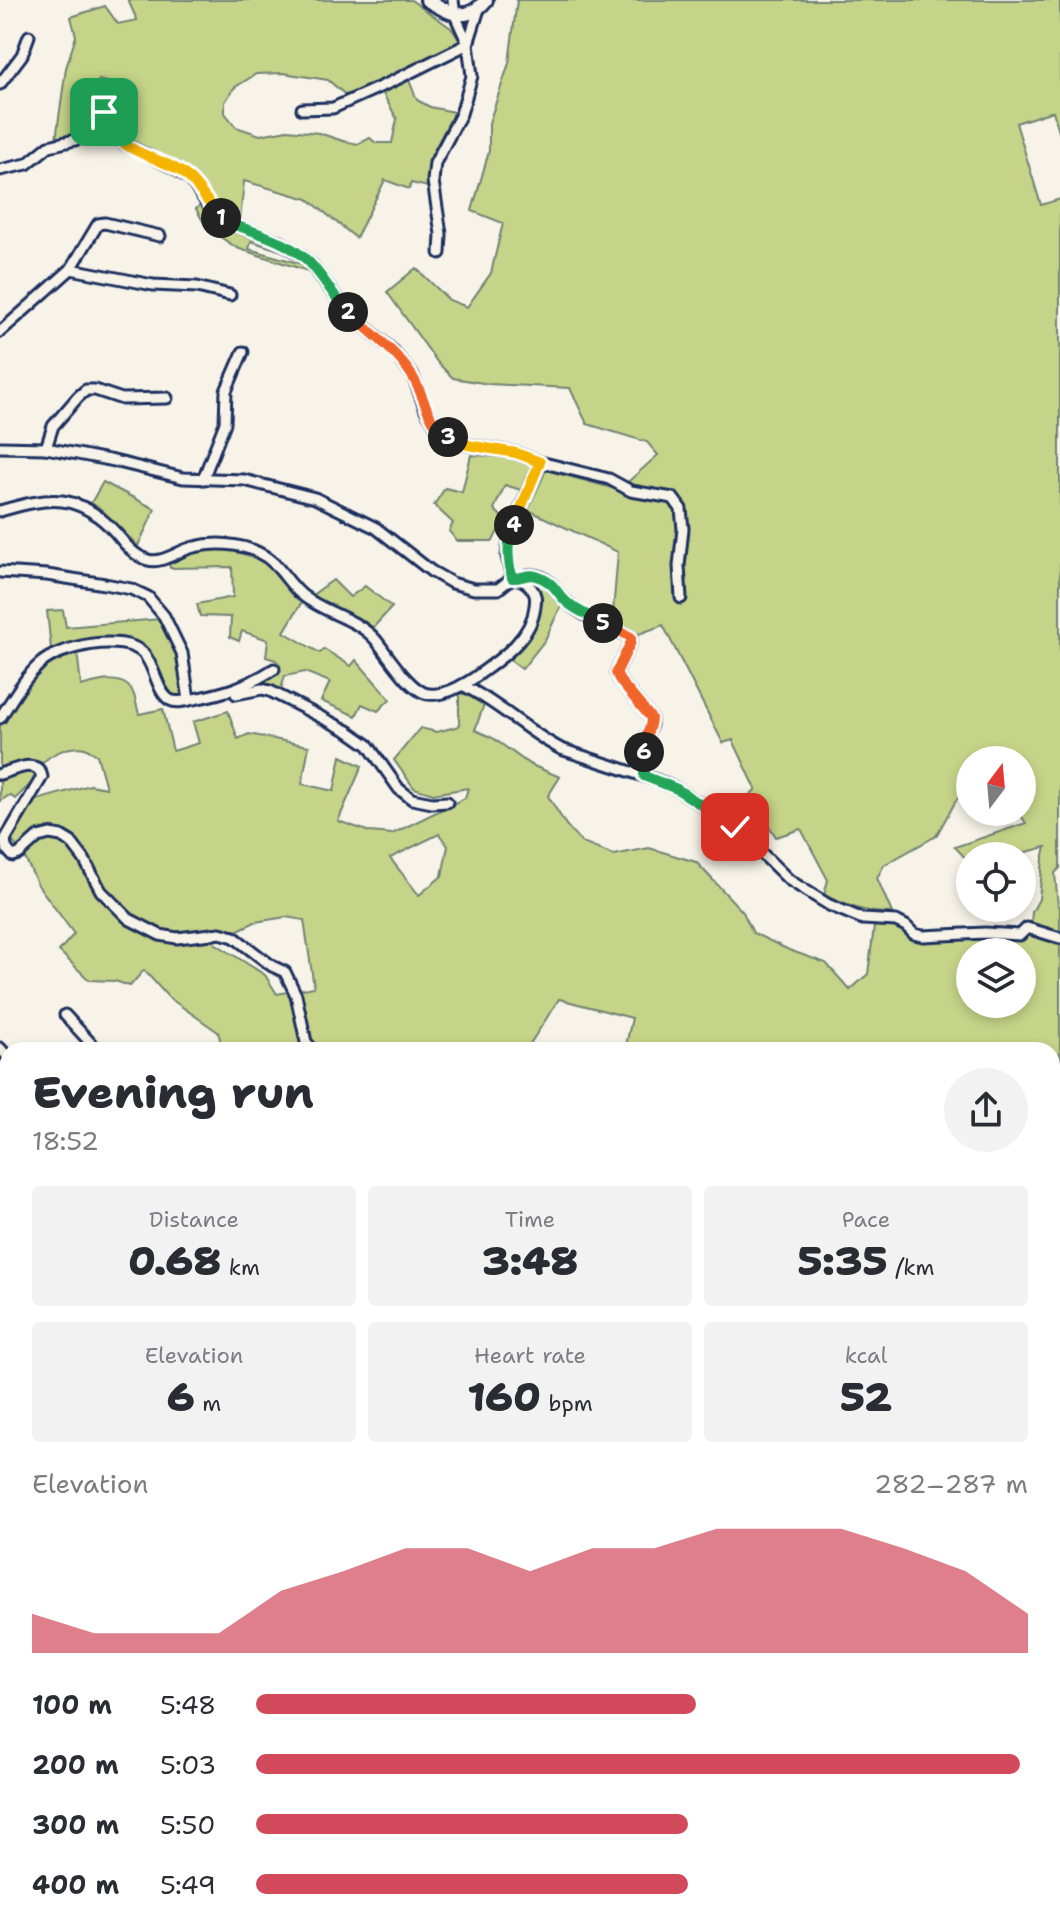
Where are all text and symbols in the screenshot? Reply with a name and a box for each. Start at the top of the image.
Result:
pin [70,78,138,146]
icon: arrive [82,90,126,134]
pin: 1 [201,198,241,238]
text: 1 [216,203,226,232]
pin: 2 [328,292,368,332]
text: 2 [340,297,356,326]
pin: 3 [428,417,468,457]
text: 3 [440,422,456,451]
pin: 4 [494,505,534,545]
text: 4 [506,510,522,539]
pin: 5 [583,603,623,643]
text: 5 [596,608,610,637]
pin: 6 [624,732,664,772]
text: 6 [636,737,652,766]
north arrow [956,746,1036,826]
map controls [956,746,1036,1018]
pin [701,793,769,861]
icon: check [713,805,757,849]
button: locate [956,842,1036,922]
button: layers [956,938,1036,1018]
text: Evening run [32,1063,314,1122]
button: share [944,1068,1028,1152]
text: 18:52 [32,1123,99,1158]
text: Distance [149,1205,239,1234]
text: Time [505,1205,555,1234]
text: Pace [842,1205,890,1234]
text: 0.68 [128,1234,221,1288]
text: 3:48 [482,1234,578,1288]
text: 5:35 [798,1234,888,1288]
text: km [221,1253,260,1282]
text: /km [888,1253,934,1282]
text: Elevation [145,1341,243,1370]
text: Heart rate [474,1341,586,1370]
text: kcal [845,1341,887,1370]
text: 6 [167,1370,195,1424]
text: 160 [467,1370,541,1424]
text: 52 [840,1370,892,1424]
text: m [195,1389,221,1418]
text: bpm [541,1389,593,1418]
text: Elevation [32,1466,148,1501]
text: 282–287 m [874,1466,1028,1501]
text: 100 m [32,1687,112,1722]
text: 5:48 [160,1687,216,1722]
text: 200 m [32,1747,119,1782]
text: 5:03 [160,1747,216,1782]
text: 300 m [32,1807,119,1842]
text: 5:50 [160,1807,215,1842]
text: 400 m [32,1867,119,1902]
text: 5:49 [160,1867,216,1902]

